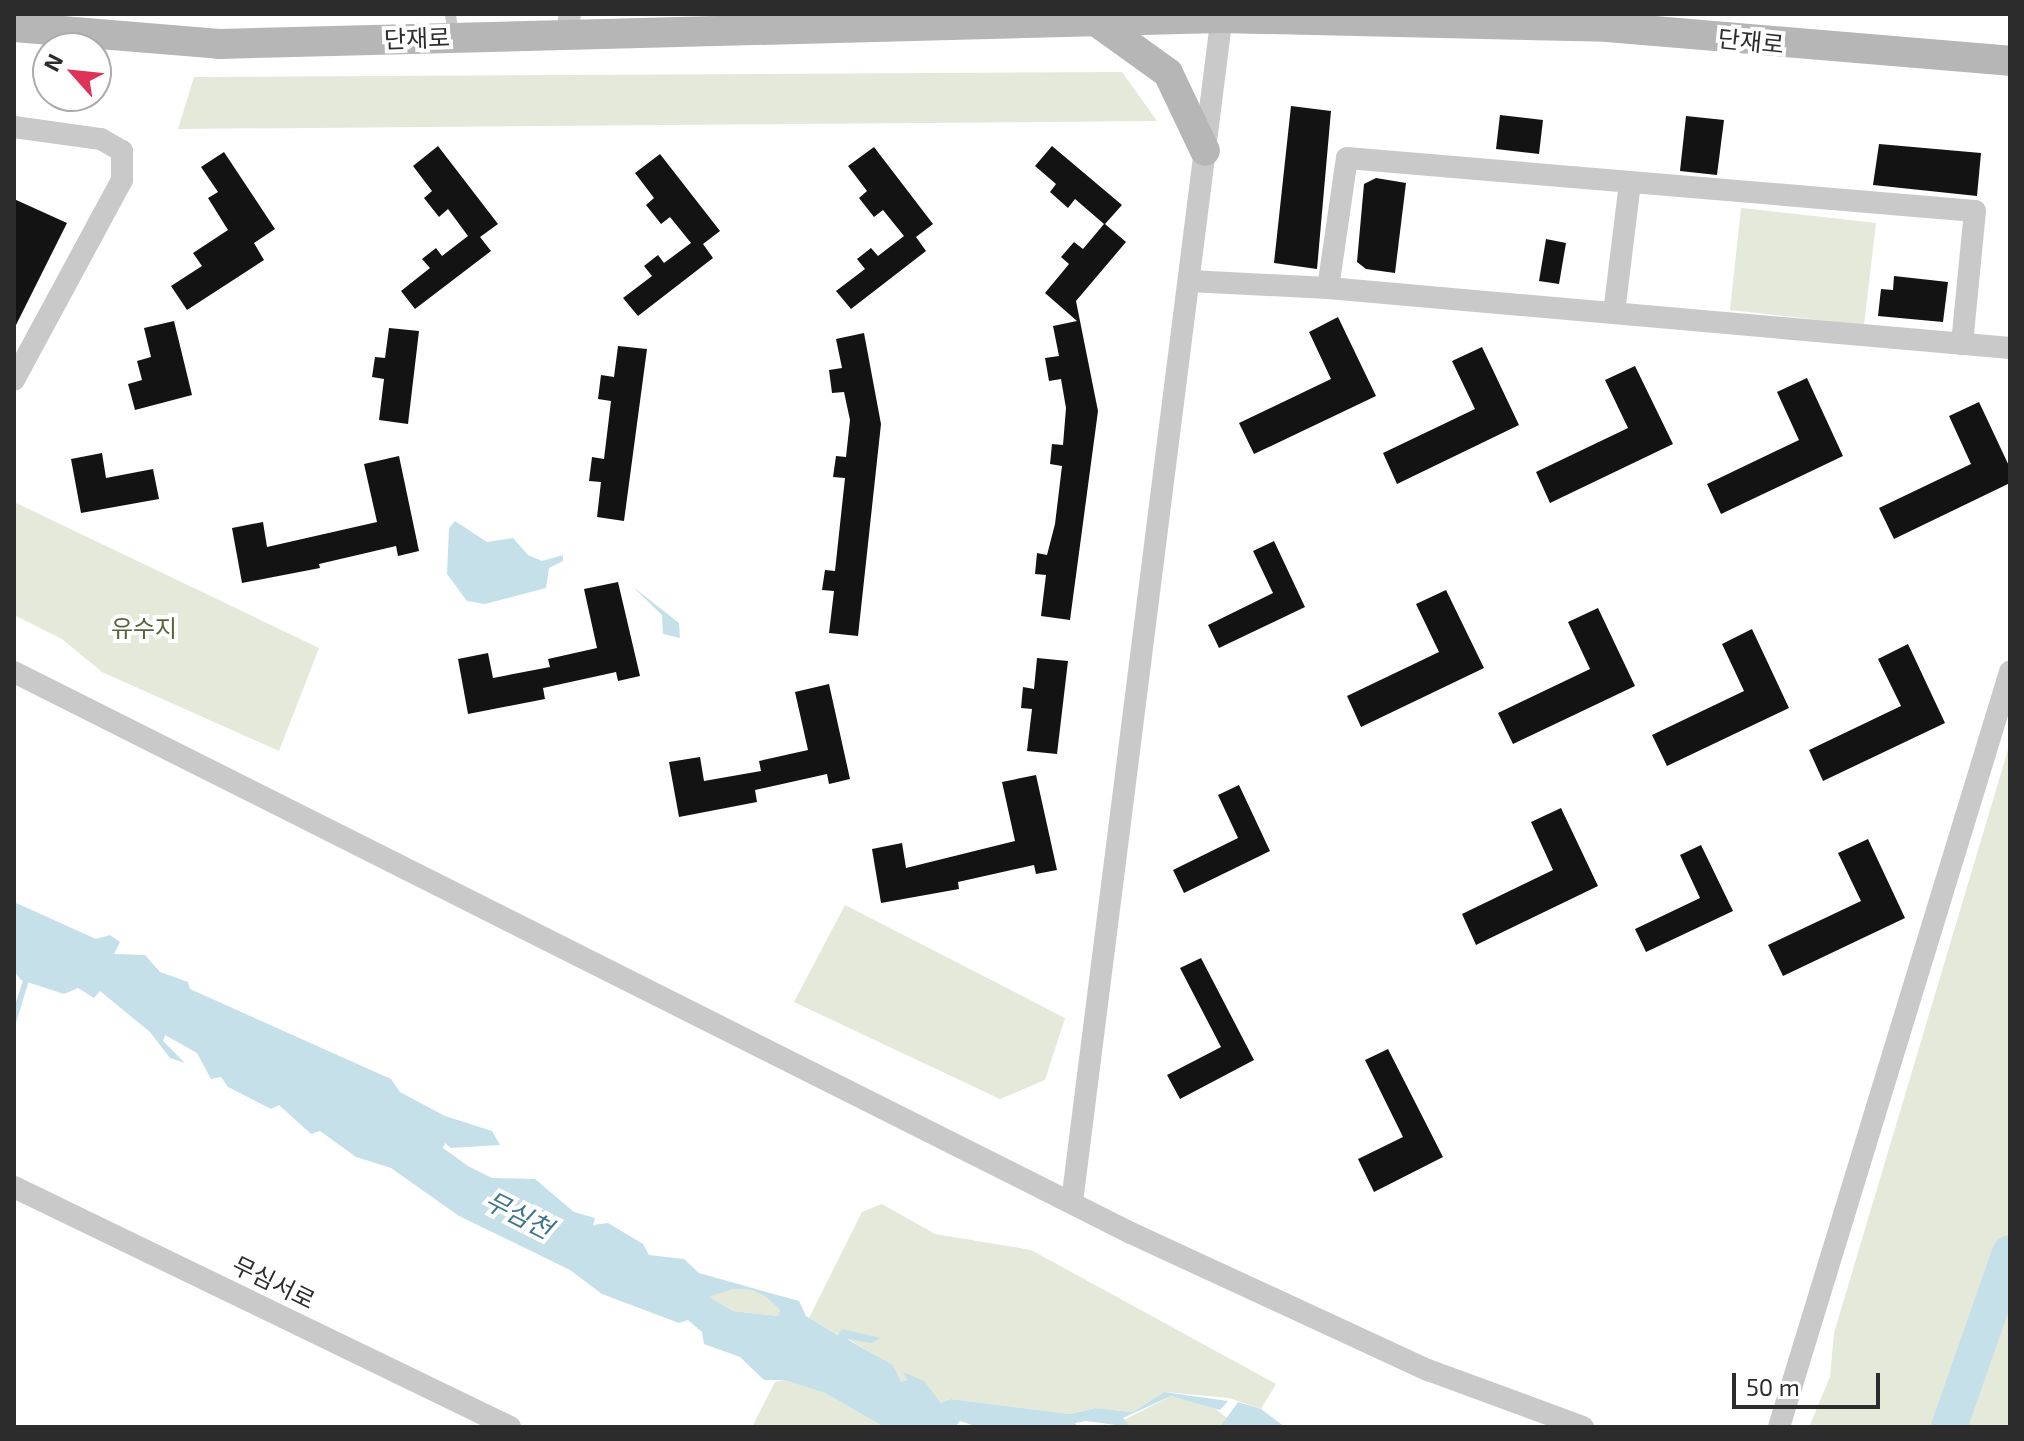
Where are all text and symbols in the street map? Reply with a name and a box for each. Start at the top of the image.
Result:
street label: 단재로 [383,22,451,54]
street label: 단재로 [1717,23,1785,59]
north arrow [32,32,112,112]
text: N [37,49,68,75]
park label: 유수지 [111,614,177,642]
water label: 무심천 [480,1184,558,1244]
street label: 무심서로 [228,1250,320,1314]
scale bar [1736,1357,1884,1407]
text: 50 m [1746,1372,1800,1401]

